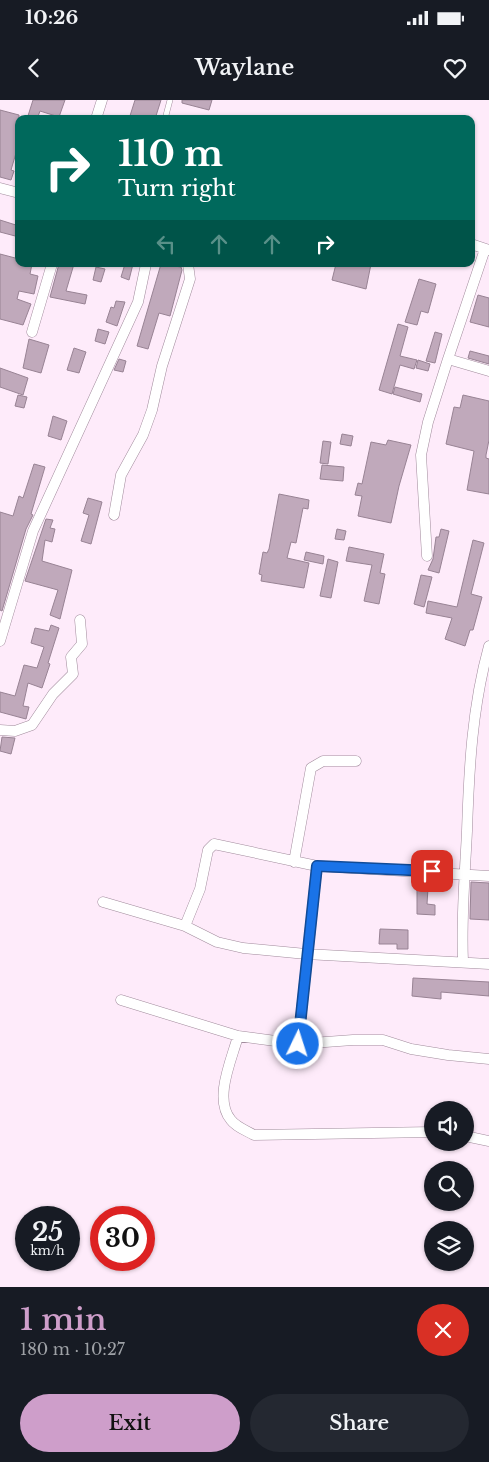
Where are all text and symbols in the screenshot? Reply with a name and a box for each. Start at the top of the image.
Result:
text: 10:26 [25,6,78,29]
icon: back [20,54,48,82]
text: Waylane [195,54,294,81]
icon: heart [441,54,469,82]
text: 110 m [118,132,223,175]
icon: right [35,135,100,200]
text: Turn right [118,175,236,202]
icon: left [152,230,180,258]
icon: ahead [205,230,233,258]
icon: ahead [258,230,286,258]
icon: right [311,230,339,258]
pin [411,850,453,892]
icon: arrive [418,857,446,885]
position arrow [271,1017,323,1069]
map controls [424,1101,474,1271]
button: sound [424,1101,474,1151]
button: search [424,1161,474,1211]
speed limit sign: 30 [90,1206,155,1271]
text: 25 [32,1217,63,1248]
button: layers [424,1221,474,1271]
text: km/h [30,1243,65,1258]
text: 1 min [20,1301,106,1338]
button: close [417,1304,469,1356]
text: 180 m · 10:27 [20,1339,125,1359]
button: Exit [20,1394,240,1452]
button: Share [250,1394,469,1452]

